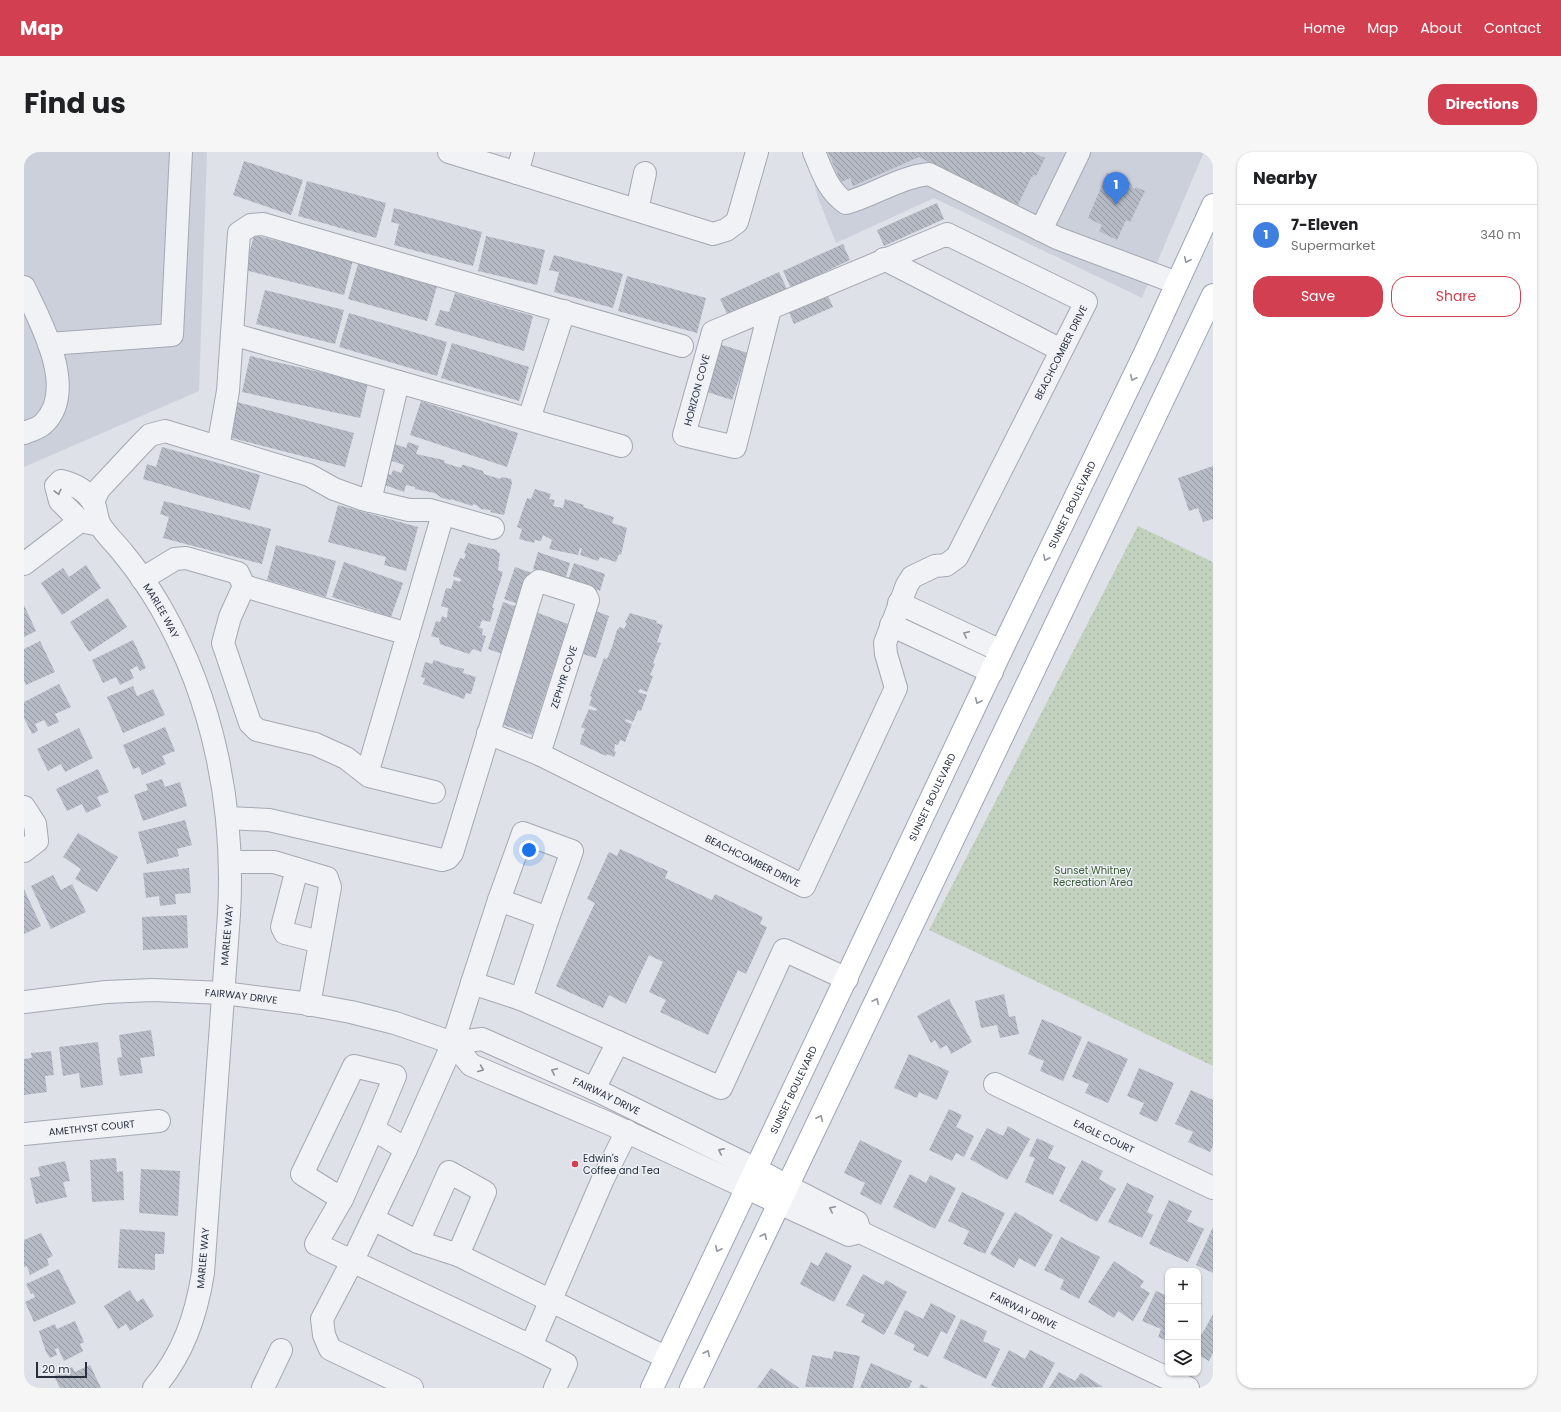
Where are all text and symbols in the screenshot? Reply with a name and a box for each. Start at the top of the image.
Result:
text: Map [20,15,63,42]
text: Home [1303,18,1345,38]
text: Map [1367,18,1398,38]
text: About [1420,18,1462,38]
text: Contact [1484,18,1541,38]
text: Find us [24,84,126,123]
button: Directions [1428,84,1537,125]
text: Nearby [1253,166,1317,190]
pin: 1 [1103,172,1129,205]
text: 7-Eleven [1291,214,1358,235]
text: 1 [1264,225,1268,244]
text: 340 m [1480,225,1521,244]
text: Supermarket [1291,236,1375,255]
one-way arrow [1184,256,1192,264]
button: Save [1253,276,1383,317]
button: Share [1391,276,1521,317]
street label: BEACHCOMBER DRIVE [1030,302,1091,402]
street label: HORIZON COVE [680,352,714,428]
one-way arrow [1130,374,1138,382]
street label: SUNSET BOULEVARD [1044,458,1099,551]
one-way arrow [53,489,62,496]
one-way arrow [1043,554,1051,562]
street label: MARLEE WAY [140,580,183,641]
one-way arrow [962,631,970,639]
street label: ZEPHYR COVE [547,644,581,710]
one-way arrow [975,697,983,704]
street label: SUNSET BOULEVARD [905,750,959,843]
street label: BEACHCOMBER DRIVE [703,830,803,891]
your location [519,840,539,860]
park label: Sunset Whitney Recreation Area [1053,863,1133,890]
street label: MARLEE WAY [217,904,237,966]
street label: FAIRWAY DRIVE [205,985,278,1007]
one-way arrow [871,998,879,1005]
street label: SUNSET BOULEVARD [766,1043,820,1136]
one-way arrow [476,1064,484,1072]
one-way arrow [550,1067,557,1075]
street label: FAIRWAY DRIVE [571,1073,643,1118]
one-way arrow [815,1115,823,1123]
street label: EAGLE COURT [1071,1115,1138,1157]
street label: AMETHYST COURT [48,1116,136,1139]
one-way arrow [718,1148,726,1156]
place label: Edwin's Coffee and Tea [583,1151,660,1178]
marker: Edwin's Coffee and Tea [570,1159,580,1169]
one-way arrow [828,1206,836,1214]
street label: MARLEE WAY [193,1227,213,1289]
one-way arrow [759,1232,767,1240]
one-way arrow [715,1244,723,1252]
map controls [1165,1268,1201,1376]
button: + [1165,1268,1201,1304]
street label: FAIRWAY DRIVE [988,1288,1060,1332]
button: − [1165,1304,1201,1340]
button: layers [1165,1340,1201,1376]
one-way arrow [702,1349,710,1357]
scale bar [36,1360,87,1379]
text: 20 m [42,1361,70,1377]

